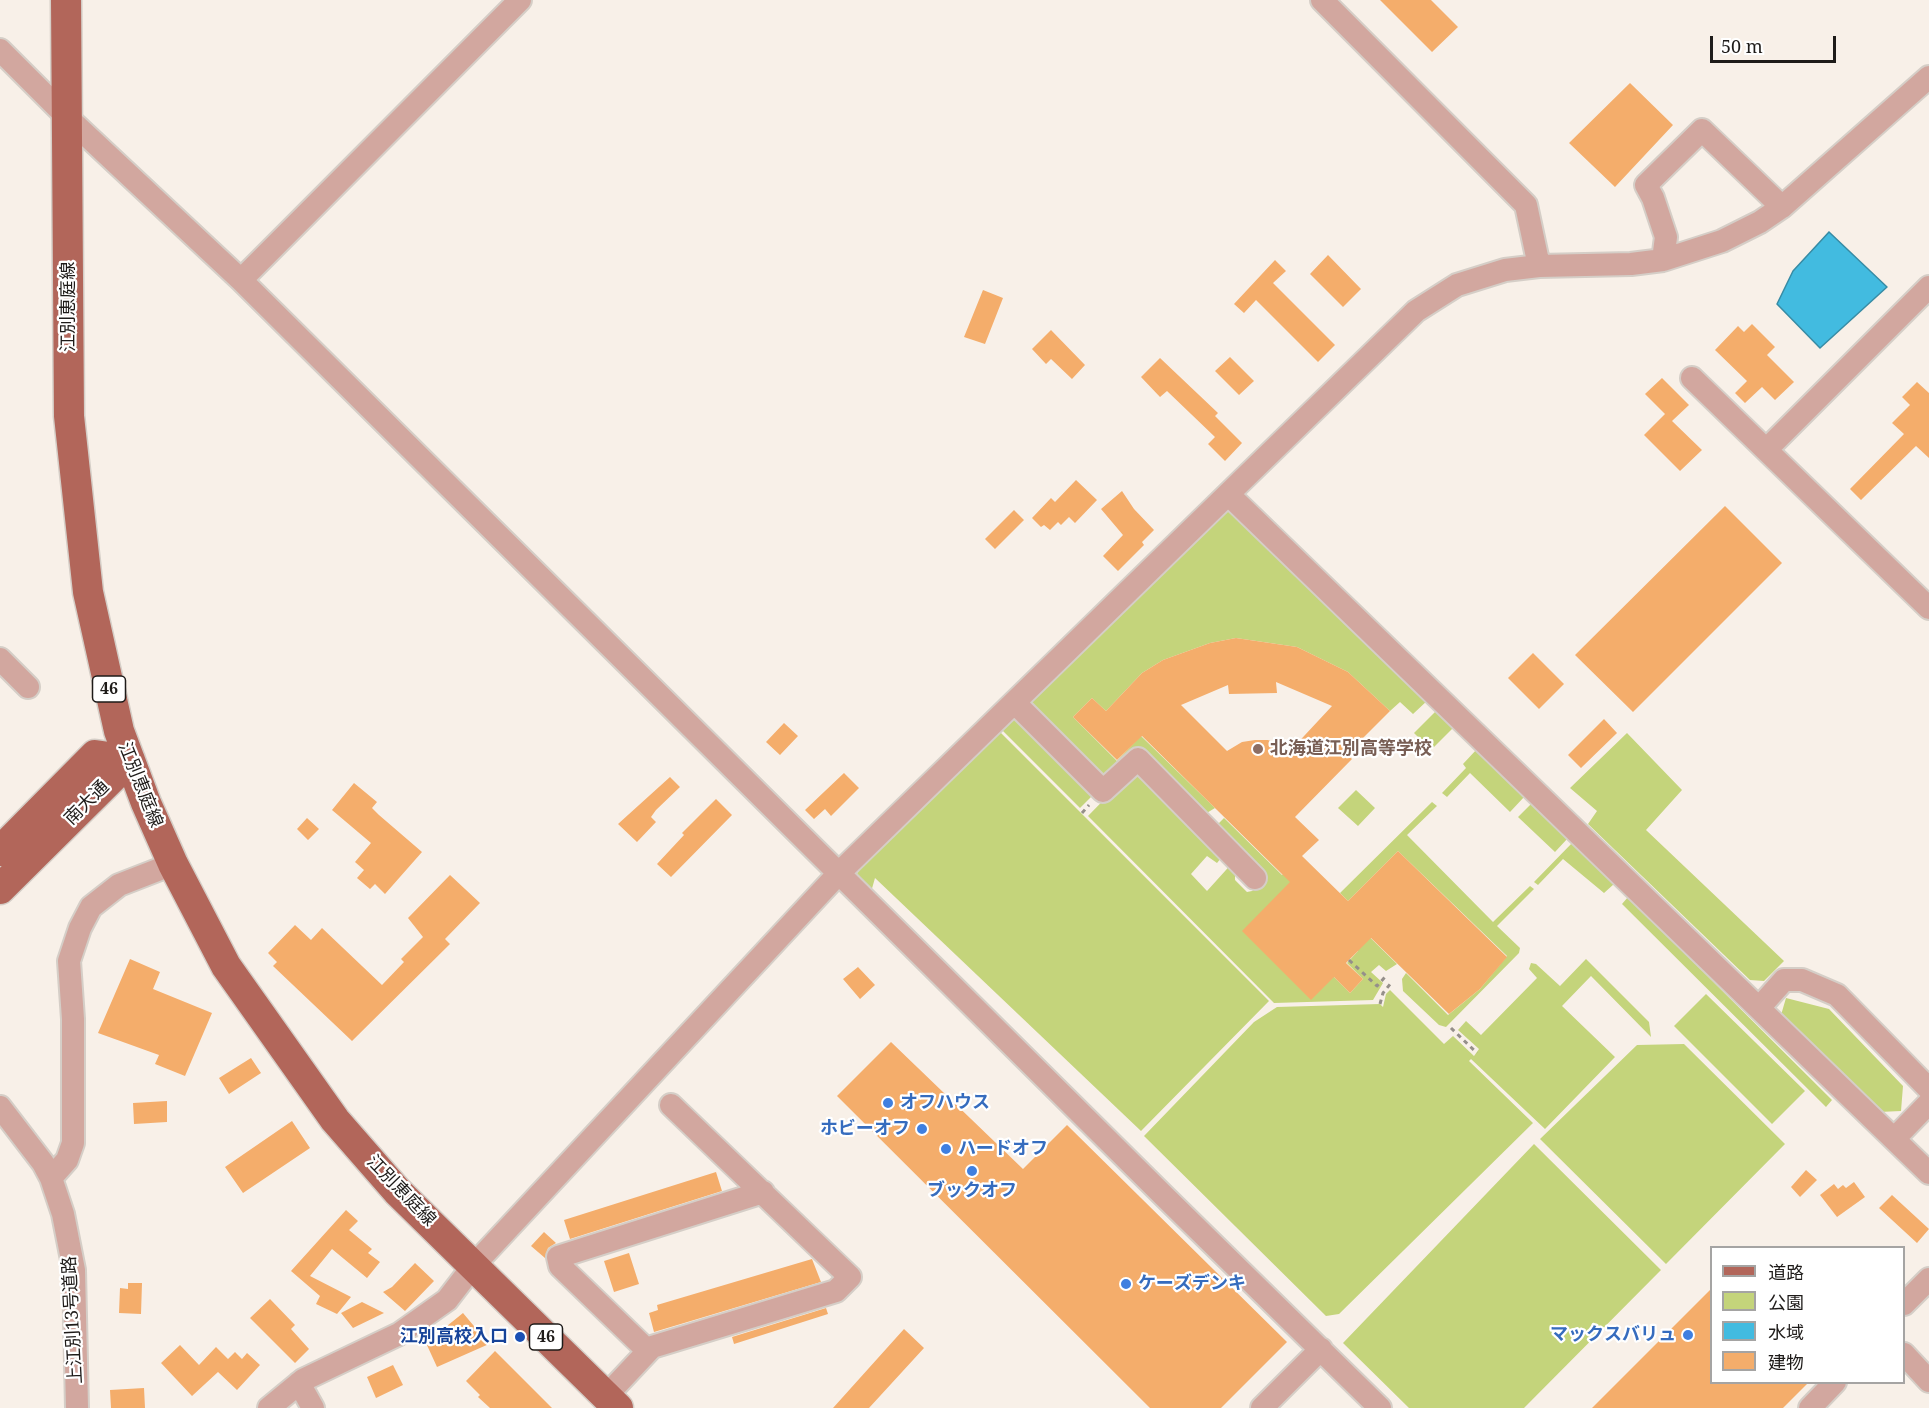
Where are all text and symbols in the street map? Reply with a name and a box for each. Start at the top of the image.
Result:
scale bar [1713,24,1839,62]
text: 50 m [1721,34,1763,58]
street label: 江別恵庭線 [58,262,80,352]
road number: 46 [92,676,126,702]
place label: 北海道江別高等学校 [1270,738,1432,760]
street label: 江別恵庭線 [113,739,167,831]
marker: 北海道江別高等学校 [1251,742,1265,756]
street label: 南大通 [60,776,114,830]
place label: オフハウス [900,1092,990,1114]
marker: オフハウス [881,1096,895,1110]
place label: ホビーオフ [820,1118,910,1140]
marker: ホビーオフ [915,1122,929,1136]
place label: ハードオフ [958,1138,1048,1160]
marker: ハードオフ [939,1142,953,1156]
street label: 江別恵庭線 [362,1151,440,1231]
marker: ブックオフ [965,1164,979,1178]
place label: ブックオフ [927,1180,1017,1202]
legend [1710,1246,1905,1384]
street label: 上江別13号道路 [59,1255,87,1385]
text: 道路 [1768,1260,1804,1284]
place label: ケーズデンキ [1138,1273,1246,1295]
marker: ケーズデンキ [1119,1277,1133,1291]
text: 公園 [1768,1290,1804,1314]
text: 水域 [1768,1320,1804,1344]
road number: 46 [530,1324,562,1350]
place label: マックスバリュ [1550,1324,1676,1346]
place label: 江別高校入口 [400,1326,508,1348]
marker: マックスバリュ [1681,1328,1695,1342]
marker: 江別高校入口 [513,1330,527,1344]
text: 建物 [1768,1350,1804,1374]

